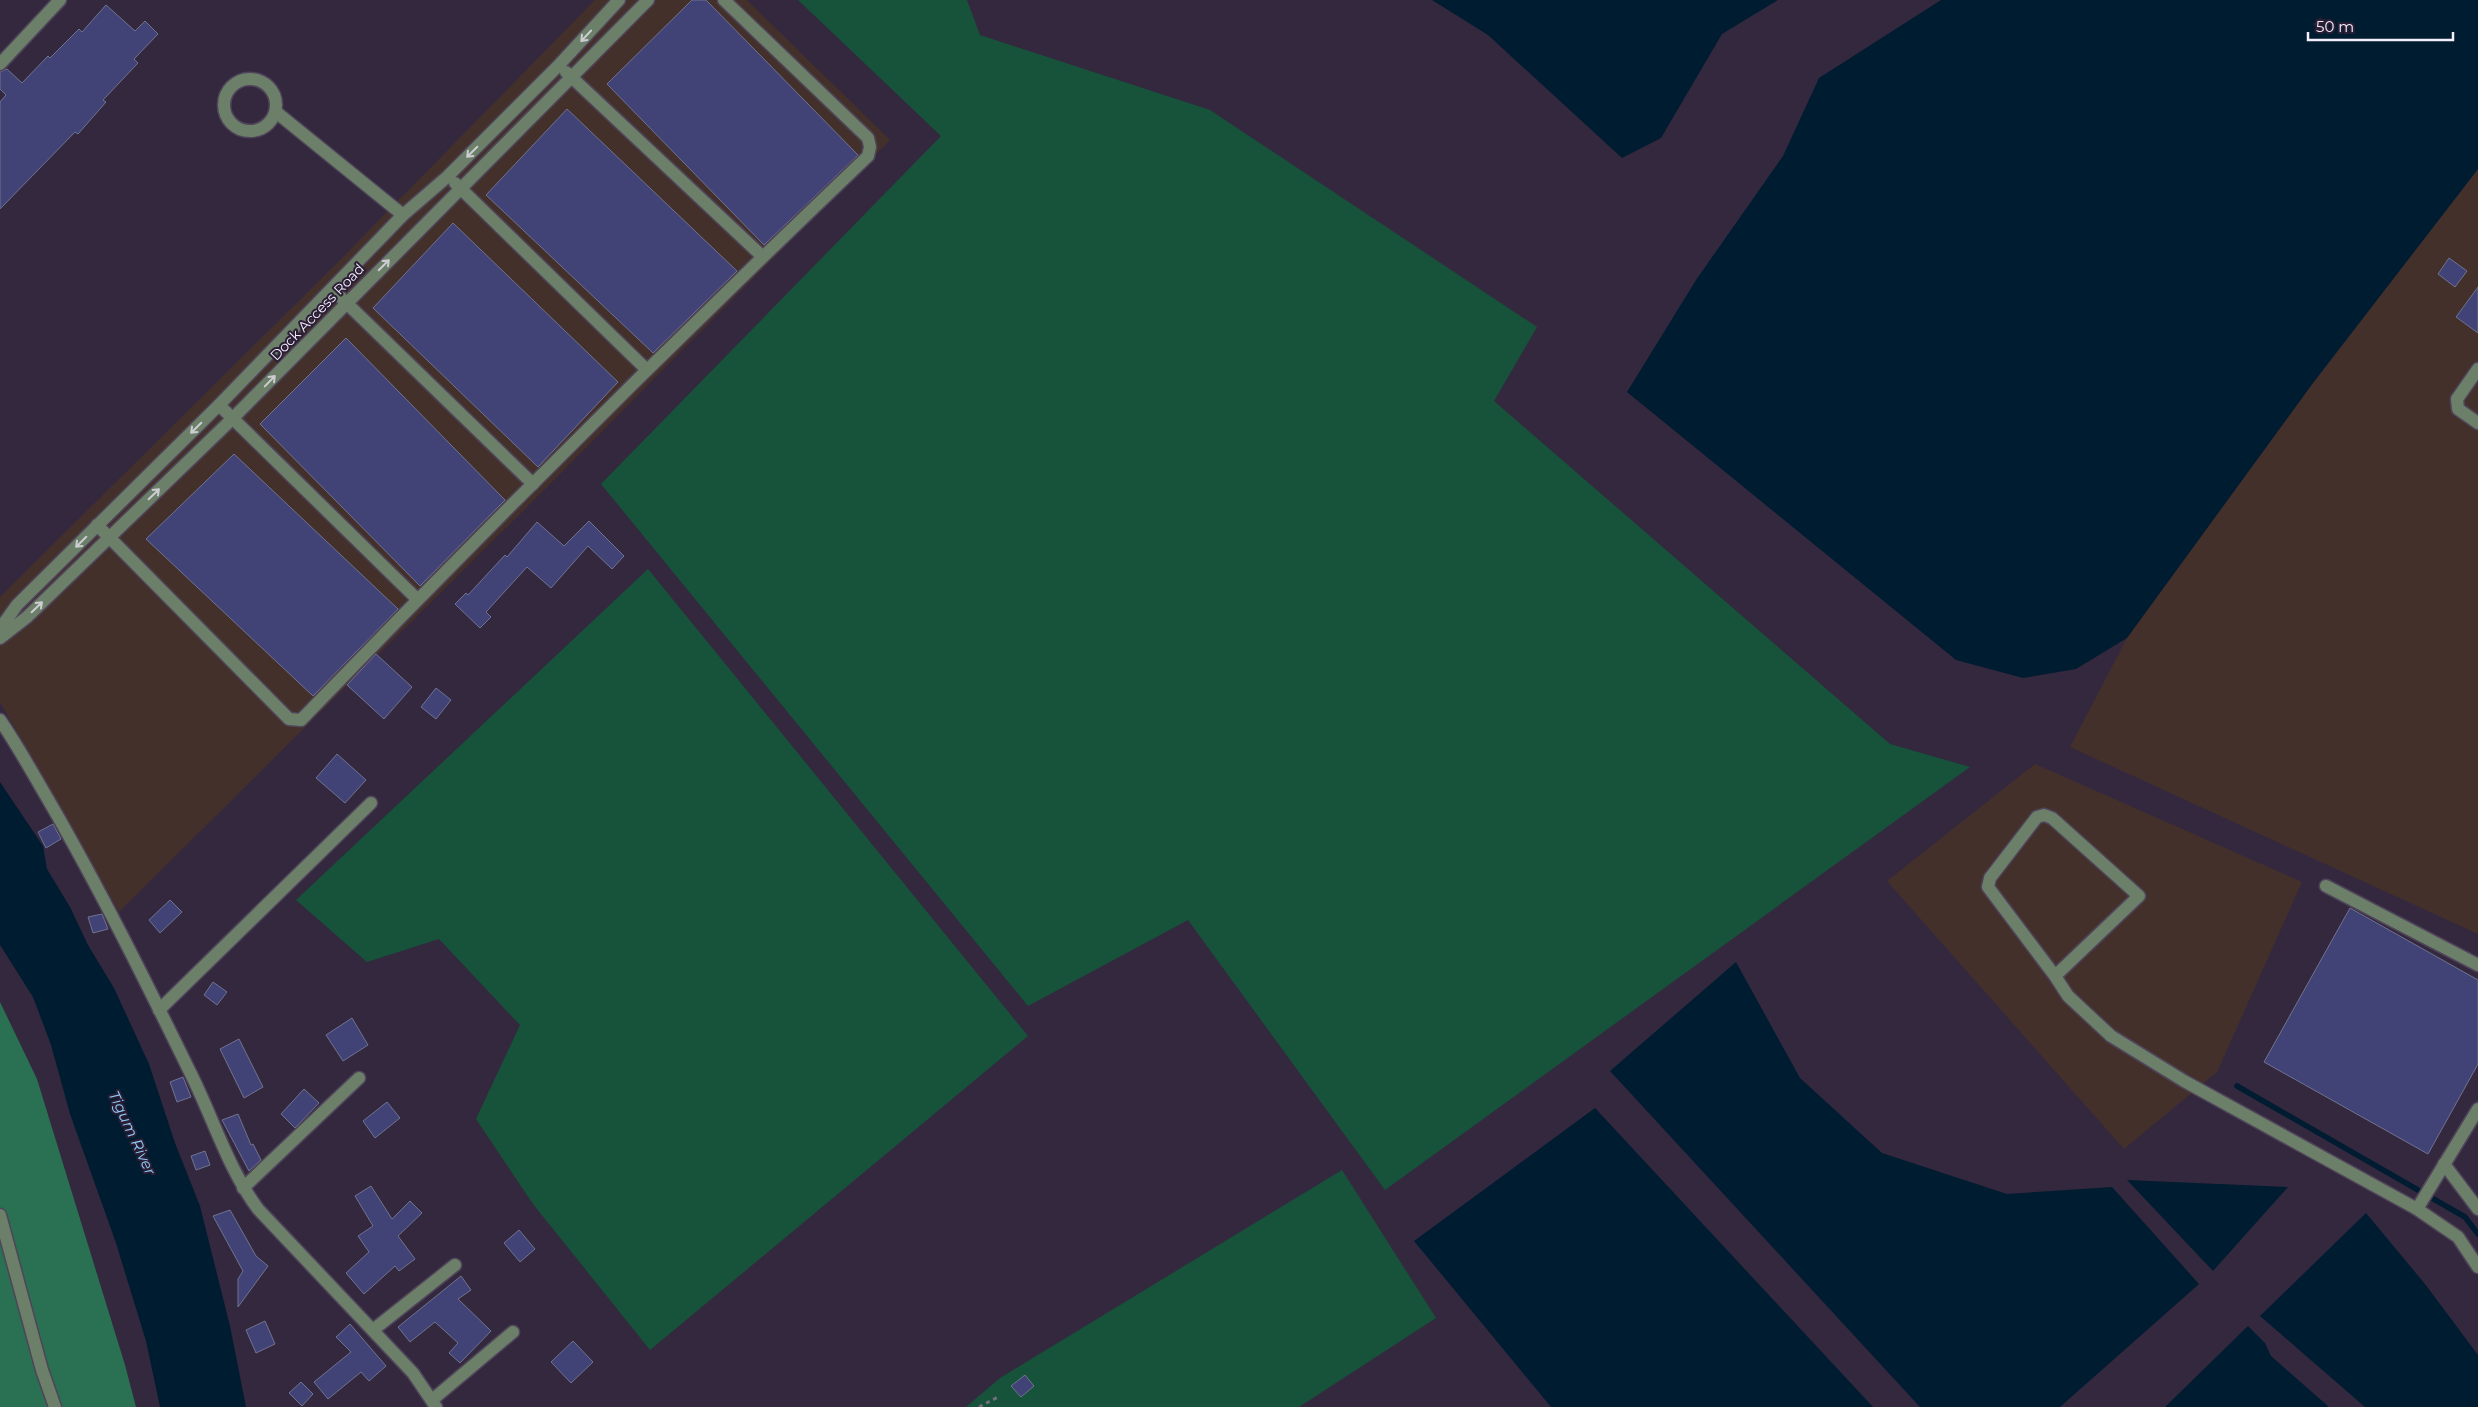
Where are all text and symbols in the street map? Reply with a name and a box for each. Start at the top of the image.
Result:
scale bar [2308,10,2453,42]
text: 50 m [2316,17,2354,36]
one-way arrow [580,29,592,42]
one-way arrow [466,146,478,158]
one-way arrow [378,259,390,271]
street label: Dock Access Road [266,260,368,364]
one-way arrow [264,375,276,387]
one-way arrow [190,421,202,434]
one-way arrow [148,488,161,500]
one-way arrow [75,535,87,547]
one-way arrow [31,601,44,613]
water label: Tigum River [105,1088,161,1179]

